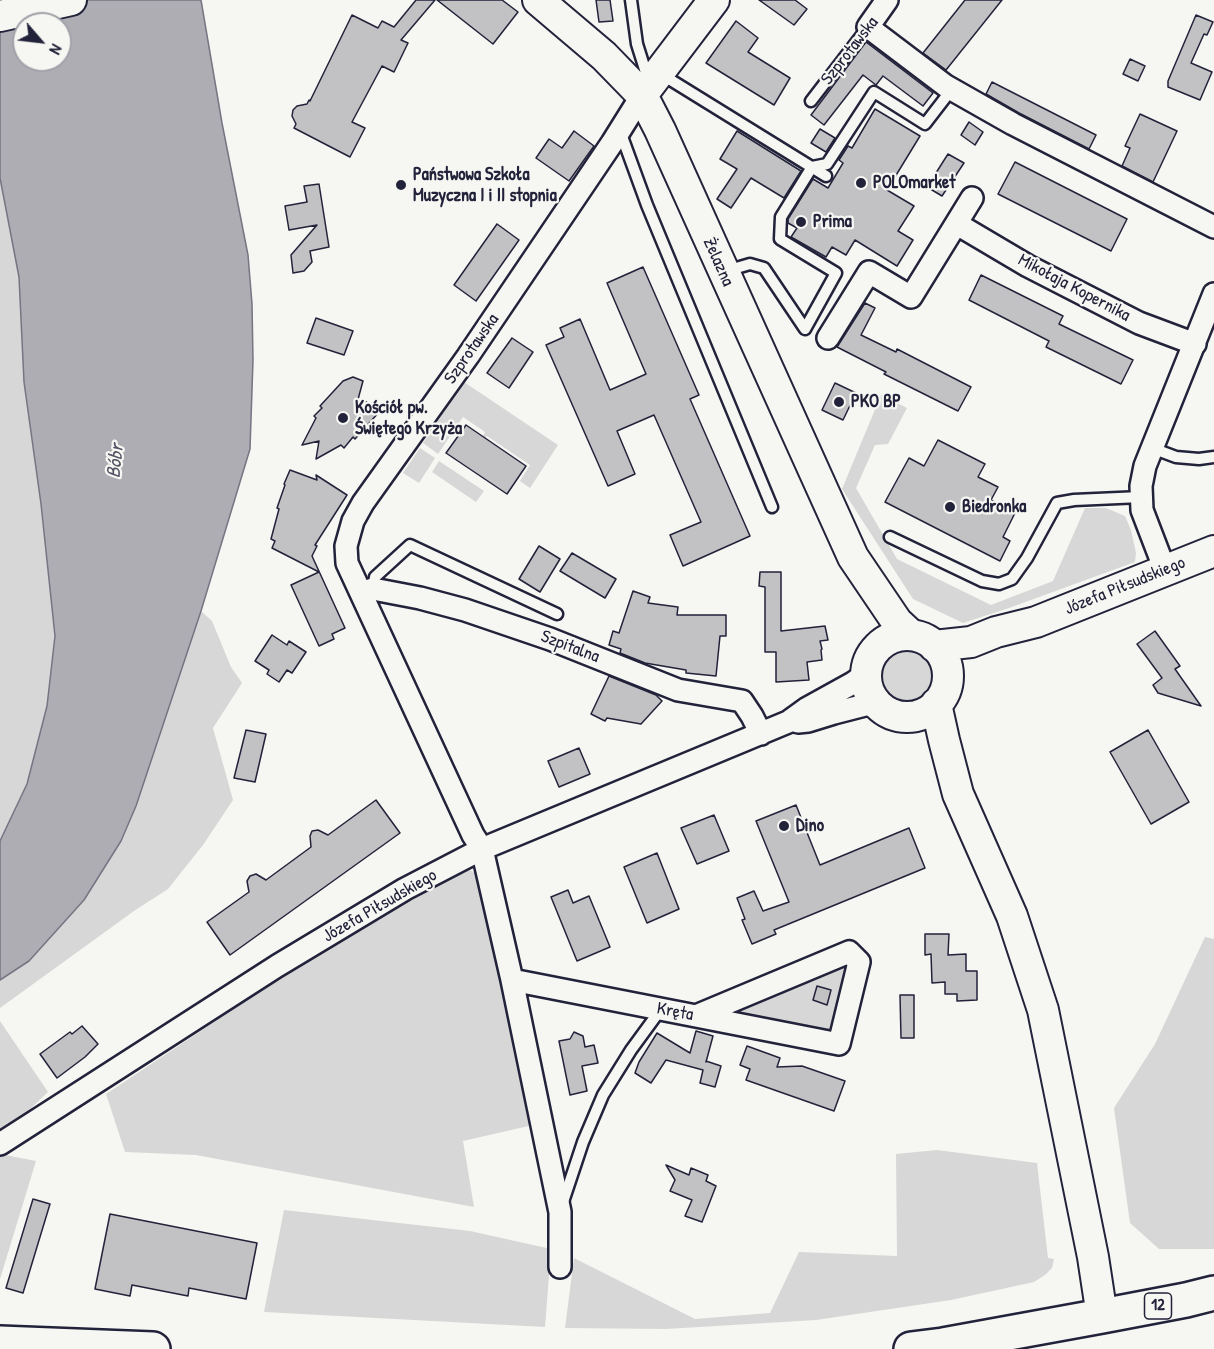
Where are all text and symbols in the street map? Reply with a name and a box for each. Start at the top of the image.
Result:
north arrow [12,12,72,72]
street label: Szprotawska [817,12,883,90]
text: N [44,41,68,58]
place label: Państwowa Szkoła Muzyczna I i II stopnia [413,164,557,207]
place label: POLOmarket [873,172,955,194]
marker: POLOmarket [854,176,868,190]
marker: Państwowa Szkoła Muzyczna I i II stopnia [394,178,408,192]
place label: Prima [813,211,852,233]
marker: Prima [794,215,808,229]
street label: Żelazna [698,234,738,290]
street label: Mikołaja Kopernika [1014,249,1134,327]
street label: Szprotawska [440,310,504,388]
place label: PKO BP [851,391,901,413]
marker: PKO BP [832,395,846,409]
place label: Kościół pw. Świętego Krzyża [355,397,462,440]
marker: Kościół pw. Świętego Krzyża [336,411,350,425]
water label: Bóbr [102,443,130,479]
place label: Biedronka [962,496,1026,518]
marker: Biedronka [943,500,957,514]
street label: Józefa Piłsudskiego [1062,552,1188,620]
street label: Szpitalna [538,626,602,668]
place label: Dino [796,815,824,837]
marker: Dino [777,819,791,833]
street label: Józefa Piłsudskiego [319,865,441,947]
street label: Kręta [655,998,695,1026]
road number: 12 [1144,1293,1172,1319]

